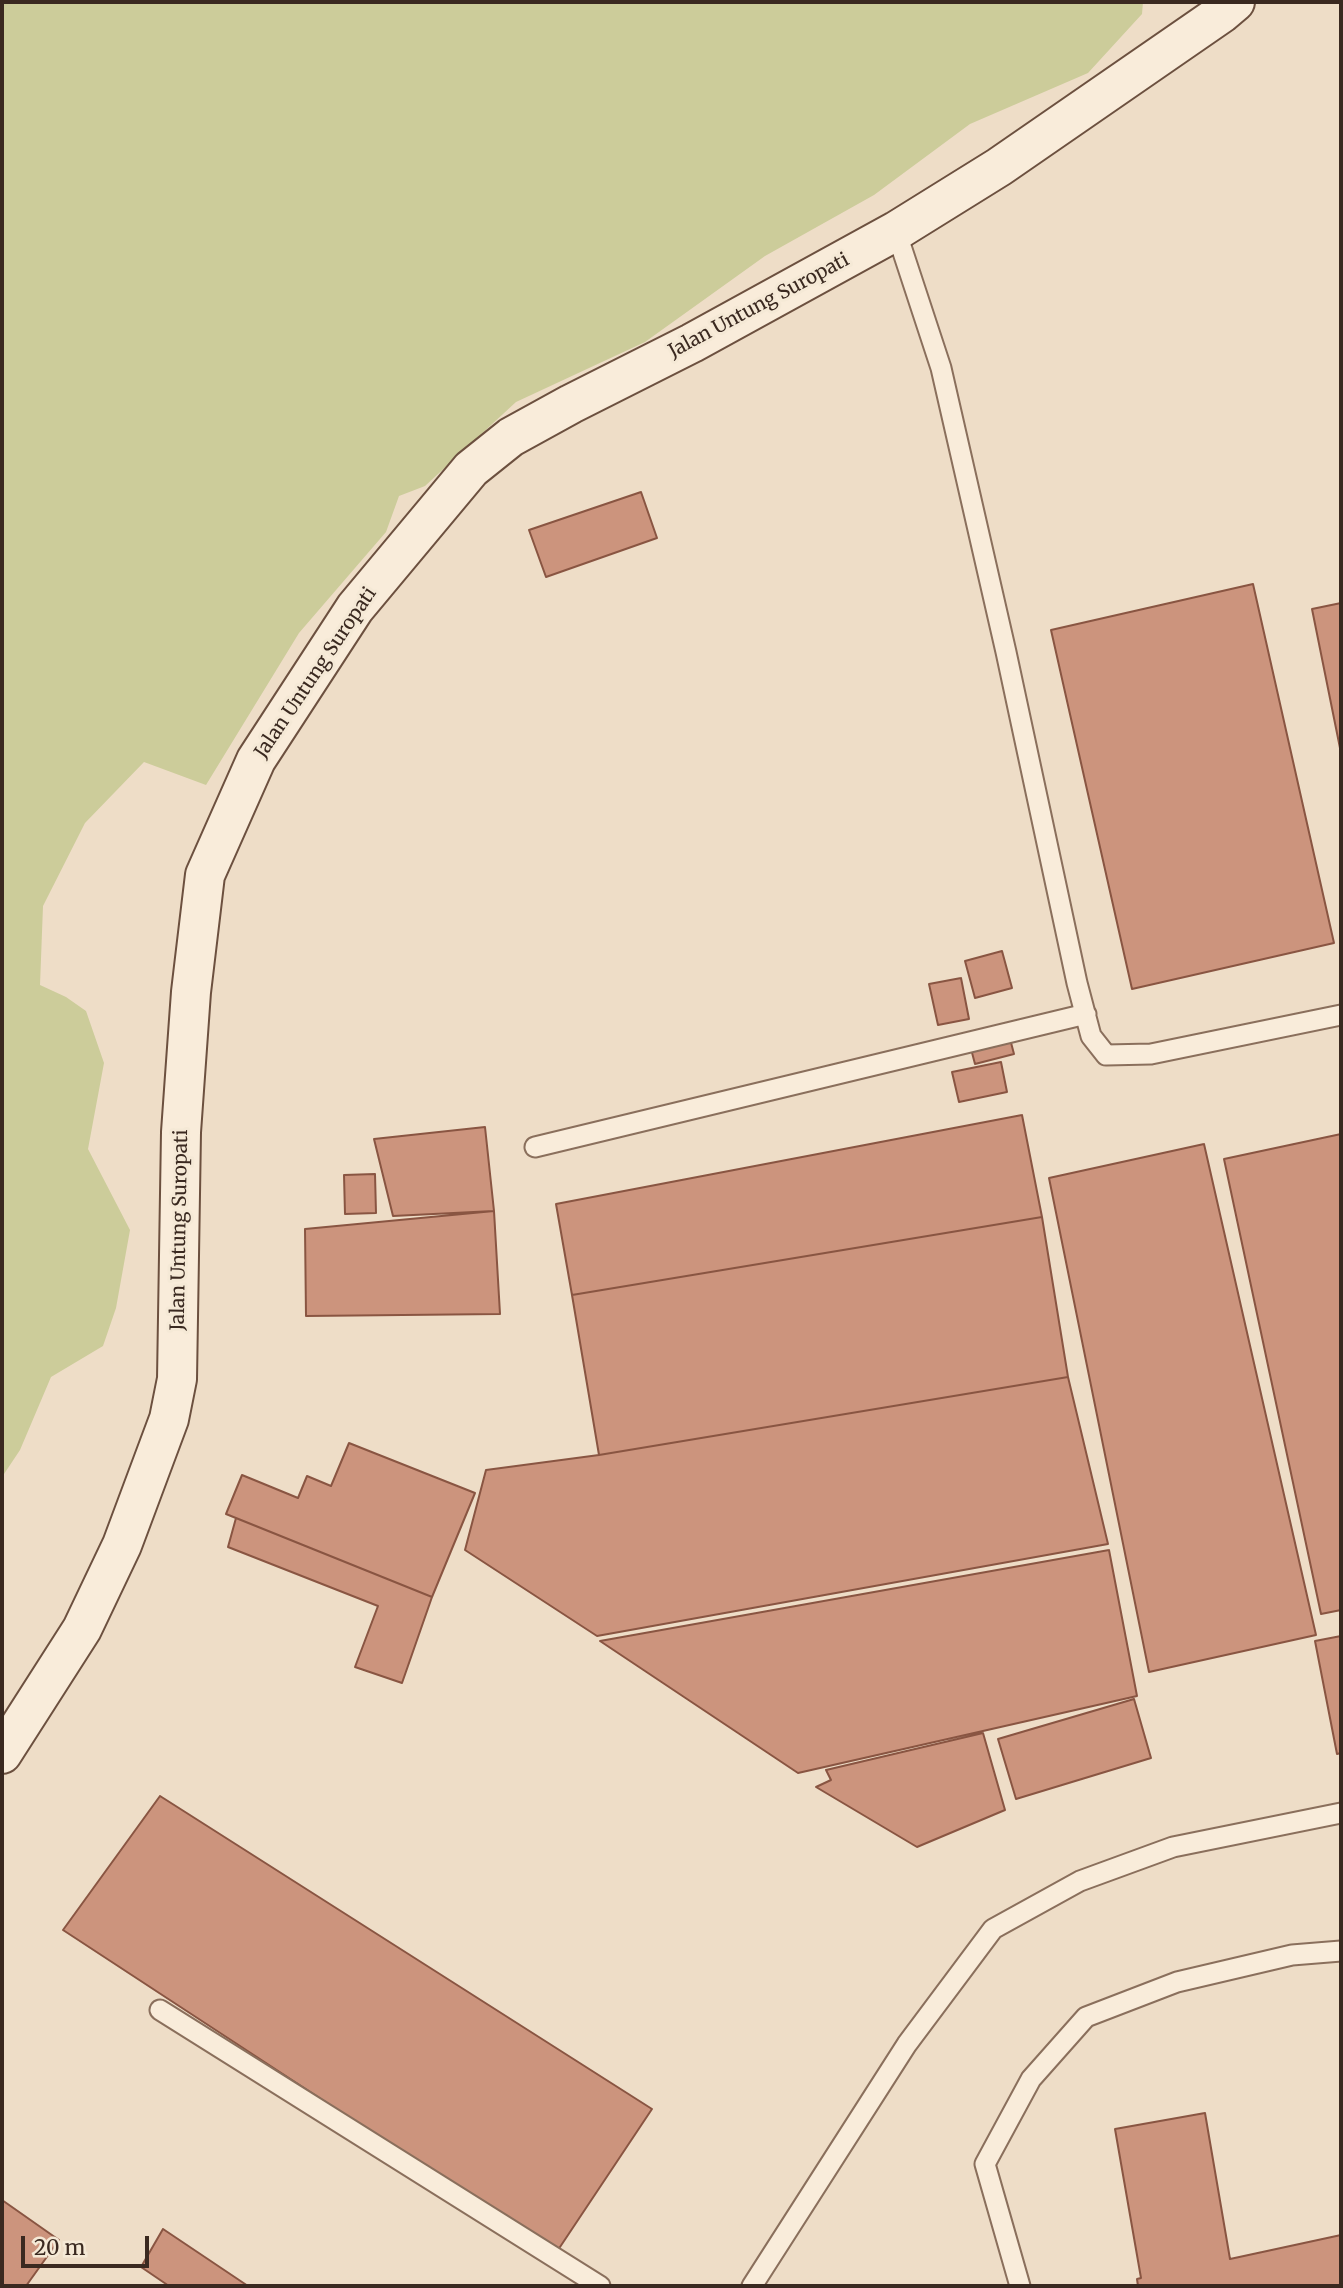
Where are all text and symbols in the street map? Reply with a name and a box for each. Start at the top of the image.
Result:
street label: Jalan Untung Suropati [665,249,853,363]
street label: Jalan Untung Suropati [250,583,382,763]
street label: Jalan Untung Suropati [167,1129,193,1331]
scale bar [24,2222,152,2266]
text: 20 m [34,2234,85,2261]

